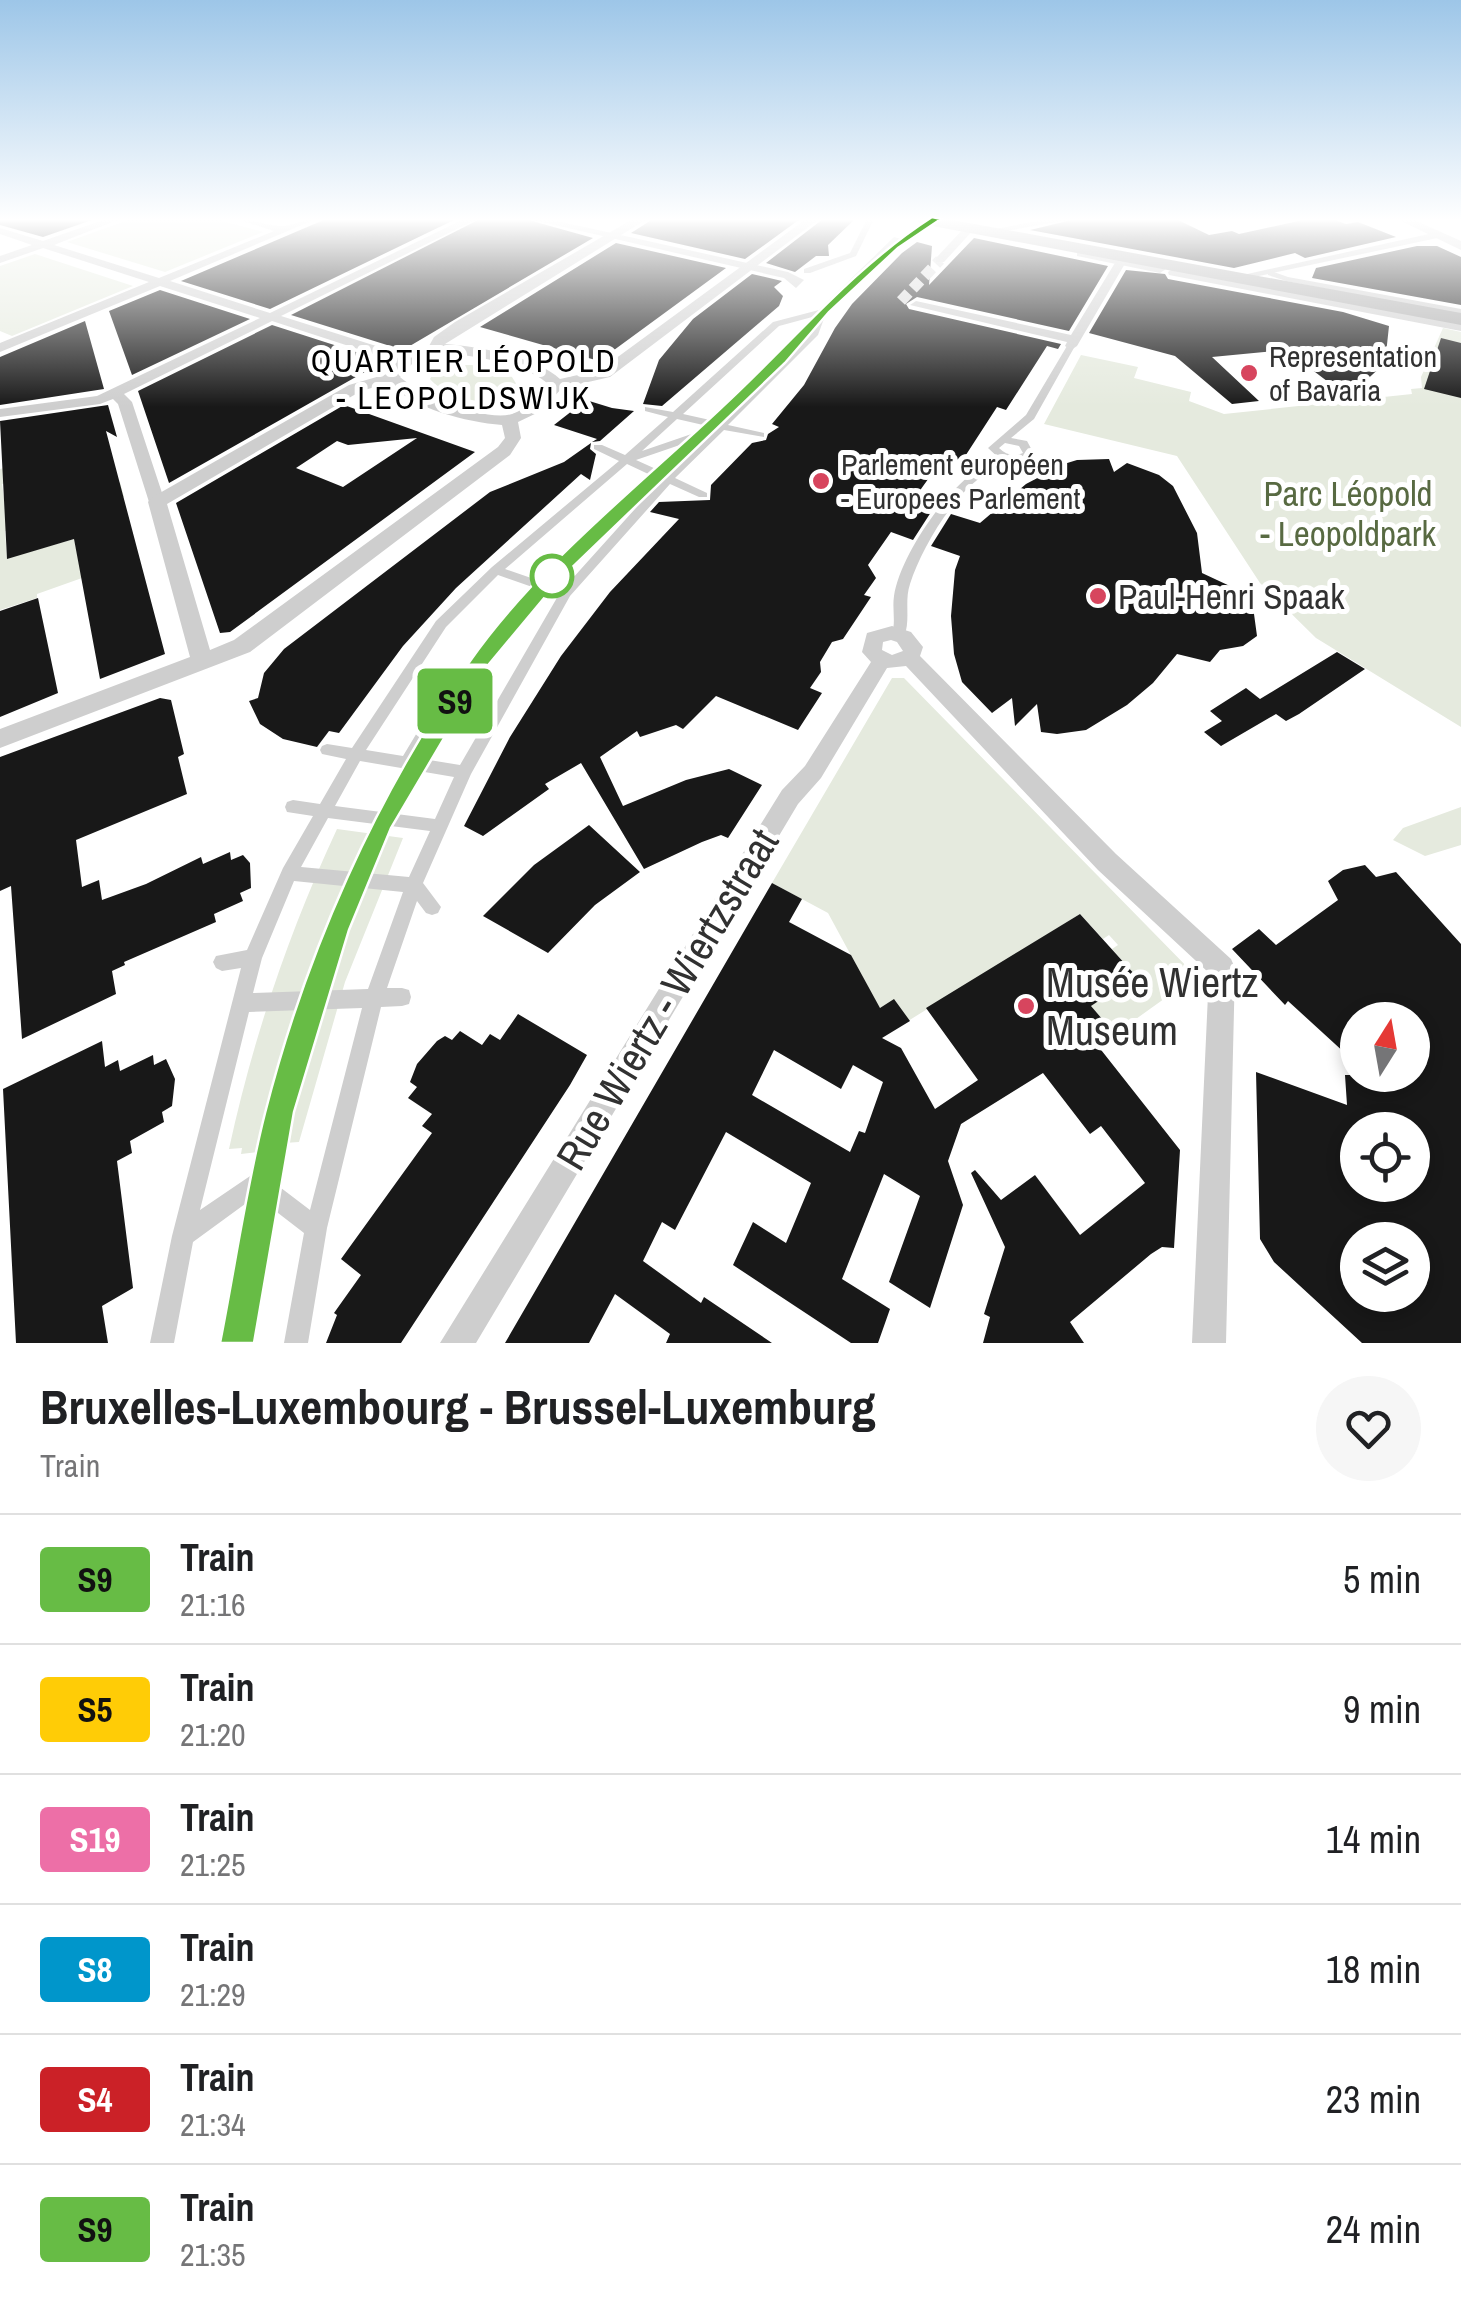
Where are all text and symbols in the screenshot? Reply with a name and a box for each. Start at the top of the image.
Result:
place label: Representation of Bavaria [1269,336,1437,410]
district label: QUARTIER LÉOPOLD - LEOPOLDSWIJK [311,339,617,419]
marker: Representation of Bavaria [1238,362,1260,384]
place label: Parlement européen - Europees Parlement [841,444,1080,518]
marker: Parlement européen - Europees Parlement [810,470,832,492]
park label: Parc Léopold - Leopoldpark [1260,470,1436,557]
unlabelled marker [531,555,573,597]
place label: Paul-Henri Spaak [1118,573,1345,620]
marker: Paul-Henri Spaak [1087,585,1109,607]
line badge: S9 [410,668,500,734]
text: S9 [437,678,473,725]
street label: Rue Wiertz - Wiertzstraat [543,818,791,1180]
place label: Musée Wiertz Museum [1046,954,1258,1058]
marker: Musée Wiertz Museum [1015,995,1037,1017]
north arrow [1340,1002,1430,1092]
map controls [1340,1002,1430,1312]
button: locate [1340,1112,1430,1202]
button: layers [1340,1222,1430,1312]
text: Bruxelles-Luxembourg - Brussel-Luxemburg [40,1374,876,1439]
button: heart [1316,1376,1421,1481]
text: Train [40,1444,100,1487]
text: Train [180,1532,254,1583]
text: 5 min [1343,1554,1421,1605]
text: S9 [77,1556,113,1603]
text: 21:16 [180,1583,246,1626]
text: Train [180,1662,254,1713]
text: 9 min [1343,1684,1421,1735]
text: S5 [77,1686,113,1733]
text: 21:20 [180,1713,246,1756]
text: Train [180,1792,254,1843]
text: 14 min [1326,1814,1421,1865]
text: S19 [69,1816,121,1863]
text: 21:25 [180,1843,246,1886]
text: Train [180,1922,254,1973]
text: 18 min [1326,1944,1421,1995]
text: S8 [77,1946,113,1993]
text: 21:29 [180,1973,246,2016]
text: Train [180,2052,254,2103]
text: 23 min [1326,2074,1421,2125]
text: S4 [77,2076,113,2123]
text: 21:34 [180,2103,246,2146]
text: Train [180,2182,254,2233]
text: 24 min [1326,2204,1421,2255]
text: S9 [77,2206,113,2253]
text: 21:35 [180,2233,246,2276]

